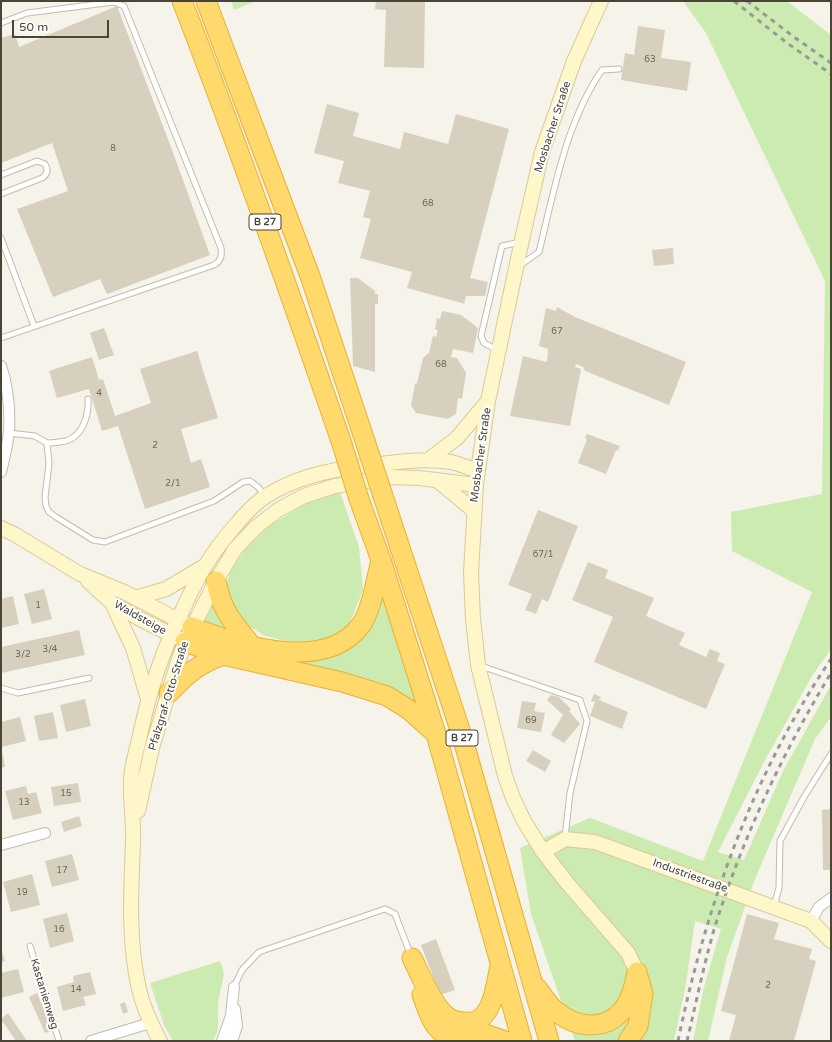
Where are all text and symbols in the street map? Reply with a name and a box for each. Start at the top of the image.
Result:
scale bar [14,12,111,38]
text: 50 m [19,20,48,34]
house number: 63 [644,55,656,65]
street label: Mosbacher Straße [532,80,574,174]
house number: 8 [110,144,116,154]
house number: 68 [422,199,434,209]
road number: B 27 [249,214,281,230]
house number: 67 [551,327,563,337]
house number: 68 [435,360,447,370]
house number: 4 [96,389,102,399]
street label: Mosbacher Straße [468,407,494,503]
house number: 2 [152,441,158,451]
house number: 2/1 [165,479,181,489]
house number: 67/1 [533,550,553,560]
street label: Waldsteige [111,598,169,638]
house number: 1 [35,601,41,611]
street label: Pfalzgraf-Otto-Straße [146,640,192,752]
house number: 3/4 [43,645,57,655]
house number: 3/2 [15,650,31,660]
house number: 69 [525,716,537,726]
road number: B 27 [446,730,478,746]
house number: 15 [60,789,72,799]
house number: 13 [18,798,30,808]
street label: Industriestraße [651,856,729,896]
house number: 17 [56,866,68,876]
house number: 19 [16,888,28,898]
house number: 16 [53,925,65,935]
street label: Kastanienweg [27,957,61,1031]
house number: 2 [765,981,771,991]
house number: 14 [70,985,82,995]

